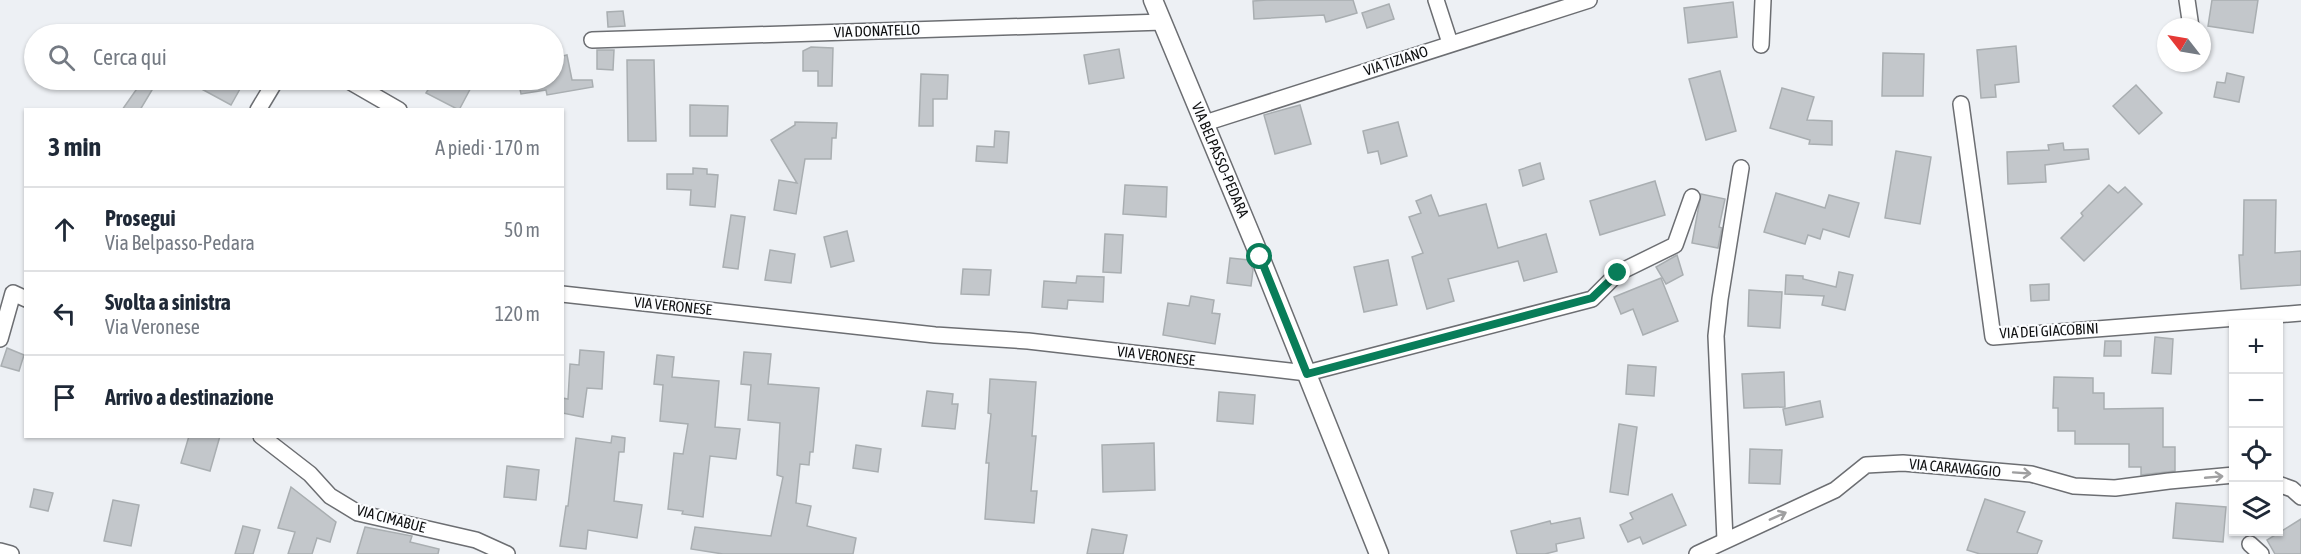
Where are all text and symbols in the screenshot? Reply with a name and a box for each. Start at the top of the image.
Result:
north arrow [2157,18,2211,72]
street label: VIA DONATELLO [834,20,921,41]
search box [24,24,564,90]
icon: search [45,41,78,74]
street label: VIA TIZIANO [1362,42,1430,79]
text: Cerca qui [93,44,167,70]
street label: VIA BELPASSO-PEDARA [1189,100,1253,221]
text: 3 min [48,132,101,162]
text: A piedi · 170 m [435,136,540,159]
text: Prosegui [105,205,176,231]
icon: ahead [48,213,81,246]
text: 50 m [504,218,540,241]
text: Via Belpasso-Pedara [105,231,255,254]
route start [1246,243,1272,269]
route end [1604,259,1630,285]
text: Svolta a sinistra [105,289,231,315]
street label: VIA VERONESE [633,293,714,318]
icon: left [48,297,81,330]
text: 120 m [495,302,540,325]
text: Via Veronese [105,315,200,338]
street label: VIA DEI GIACOBINI [1999,319,2099,342]
map controls [2229,320,2283,536]
button: + [2229,320,2283,374]
street label: VIA VERONESE [1116,342,1197,369]
button: − [2229,374,2283,428]
icon: arrive [48,381,81,414]
text: Arrivo a destinazione [105,384,274,410]
button: locate [2229,428,2283,482]
street label: VIA CARAVAGGIO [1908,455,2002,480]
one-way arrow [2011,468,2031,479]
one-way arrow [2204,471,2224,482]
button: layers [2229,482,2283,536]
street label: VIA CIMABUE [355,501,428,536]
one-way arrow [1769,509,1787,521]

